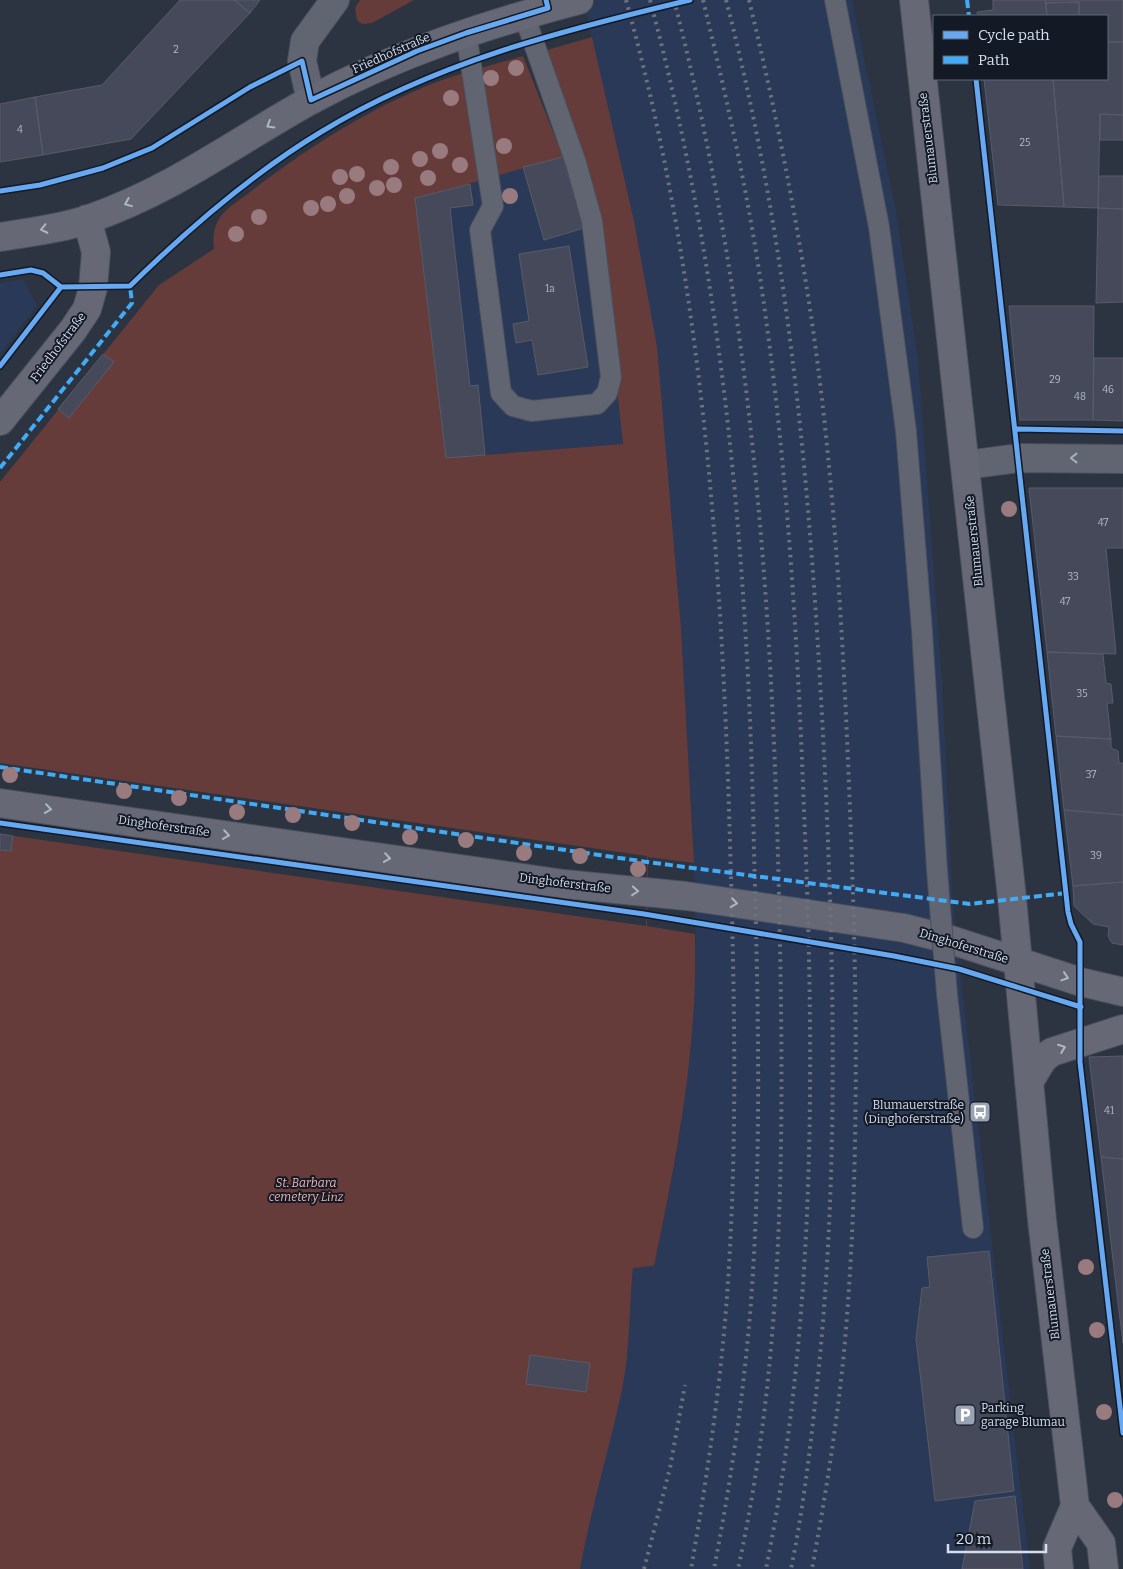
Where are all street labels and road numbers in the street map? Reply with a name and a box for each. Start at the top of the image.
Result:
street label: Friedhofstraße [350,30,432,76]
street label: Blumauerstraße [915,92,941,184]
street label: Friedhofstraße [27,310,89,384]
street label: Blumauerstraße [962,495,986,587]
street label: Dinghoferstraße [117,813,211,839]
street label: Dinghoferstraße [518,870,612,896]
street label: Dinghoferstraße [918,926,1010,966]
street label: Blumauerstraße [1037,1248,1063,1340]

